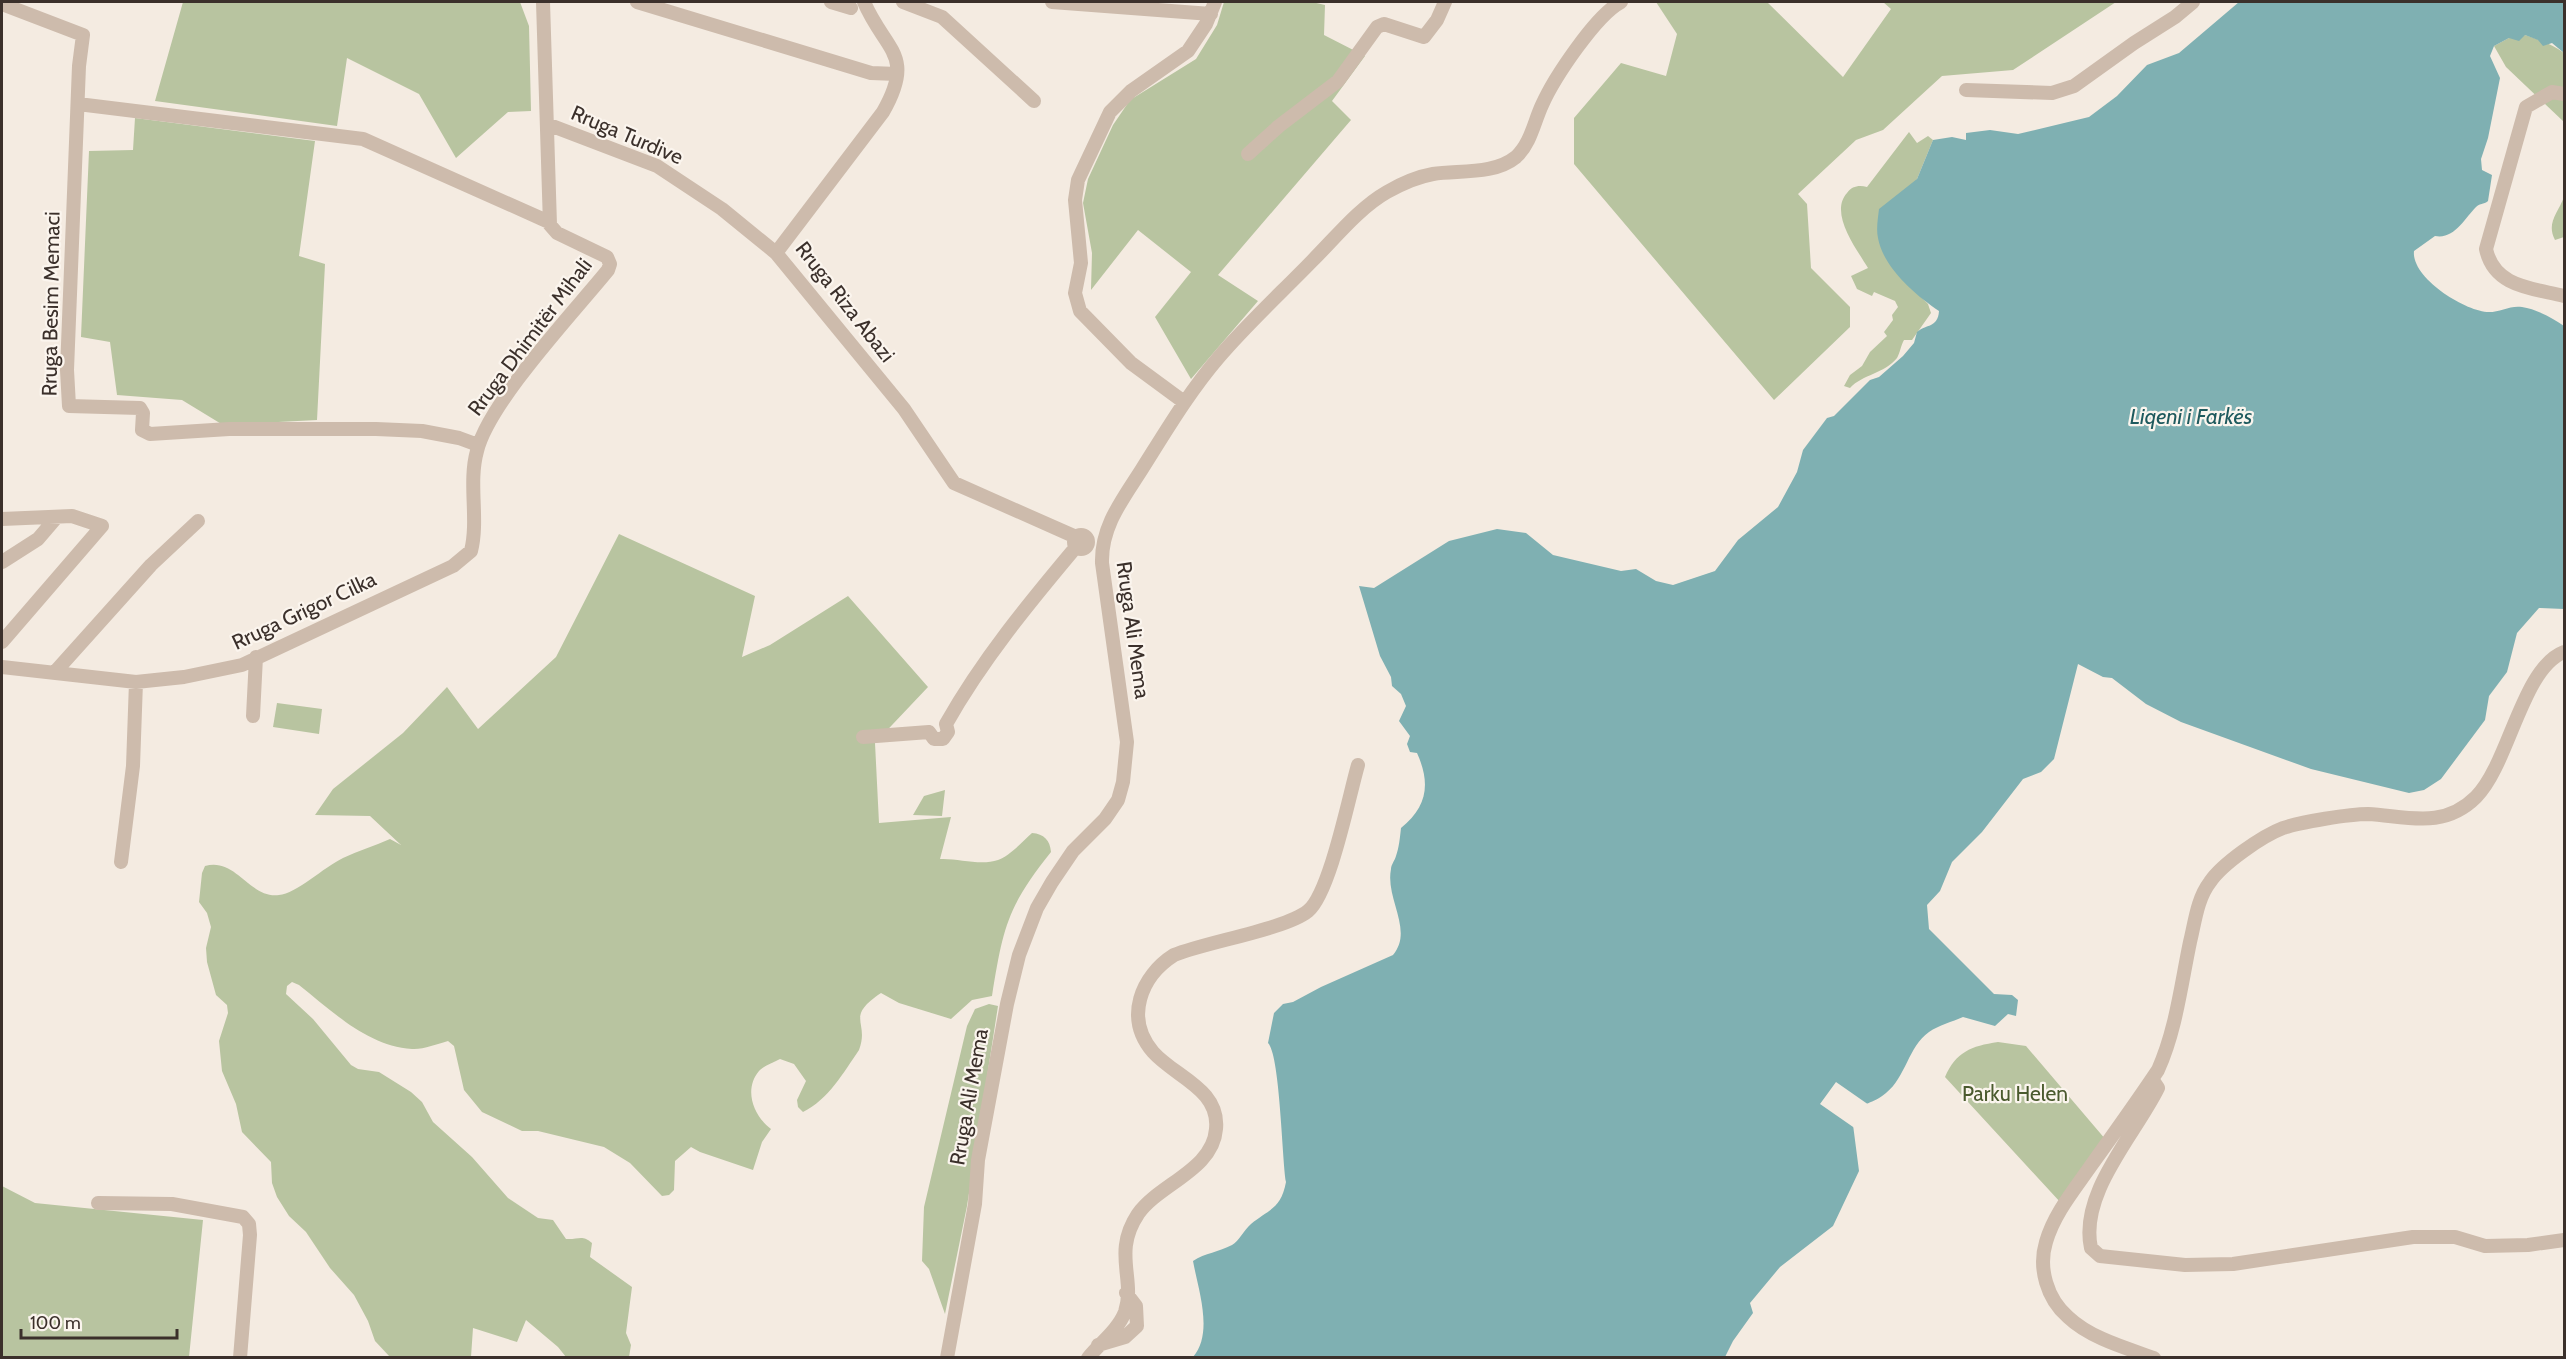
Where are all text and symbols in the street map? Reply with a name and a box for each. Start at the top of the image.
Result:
street label: Rruga Turdive [567,100,687,169]
street label: Rruga Besim Memaci [36,211,65,397]
street label: Rruga Riza Abazi [791,236,900,367]
street label: Rruga Dhimitër Mihali [462,253,597,420]
water label: Liqeni i Farkës [2130,403,2253,430]
street label: Rruga Ali Mema [1111,560,1156,700]
street label: Rruga Grigor Cilka [228,566,380,655]
street label: Rruga Ali Mema [944,1027,993,1167]
park label: Parku Helen [1962,1081,2068,1106]
scale bar [21,1302,177,1340]
text: 100 m [30,1312,81,1334]

